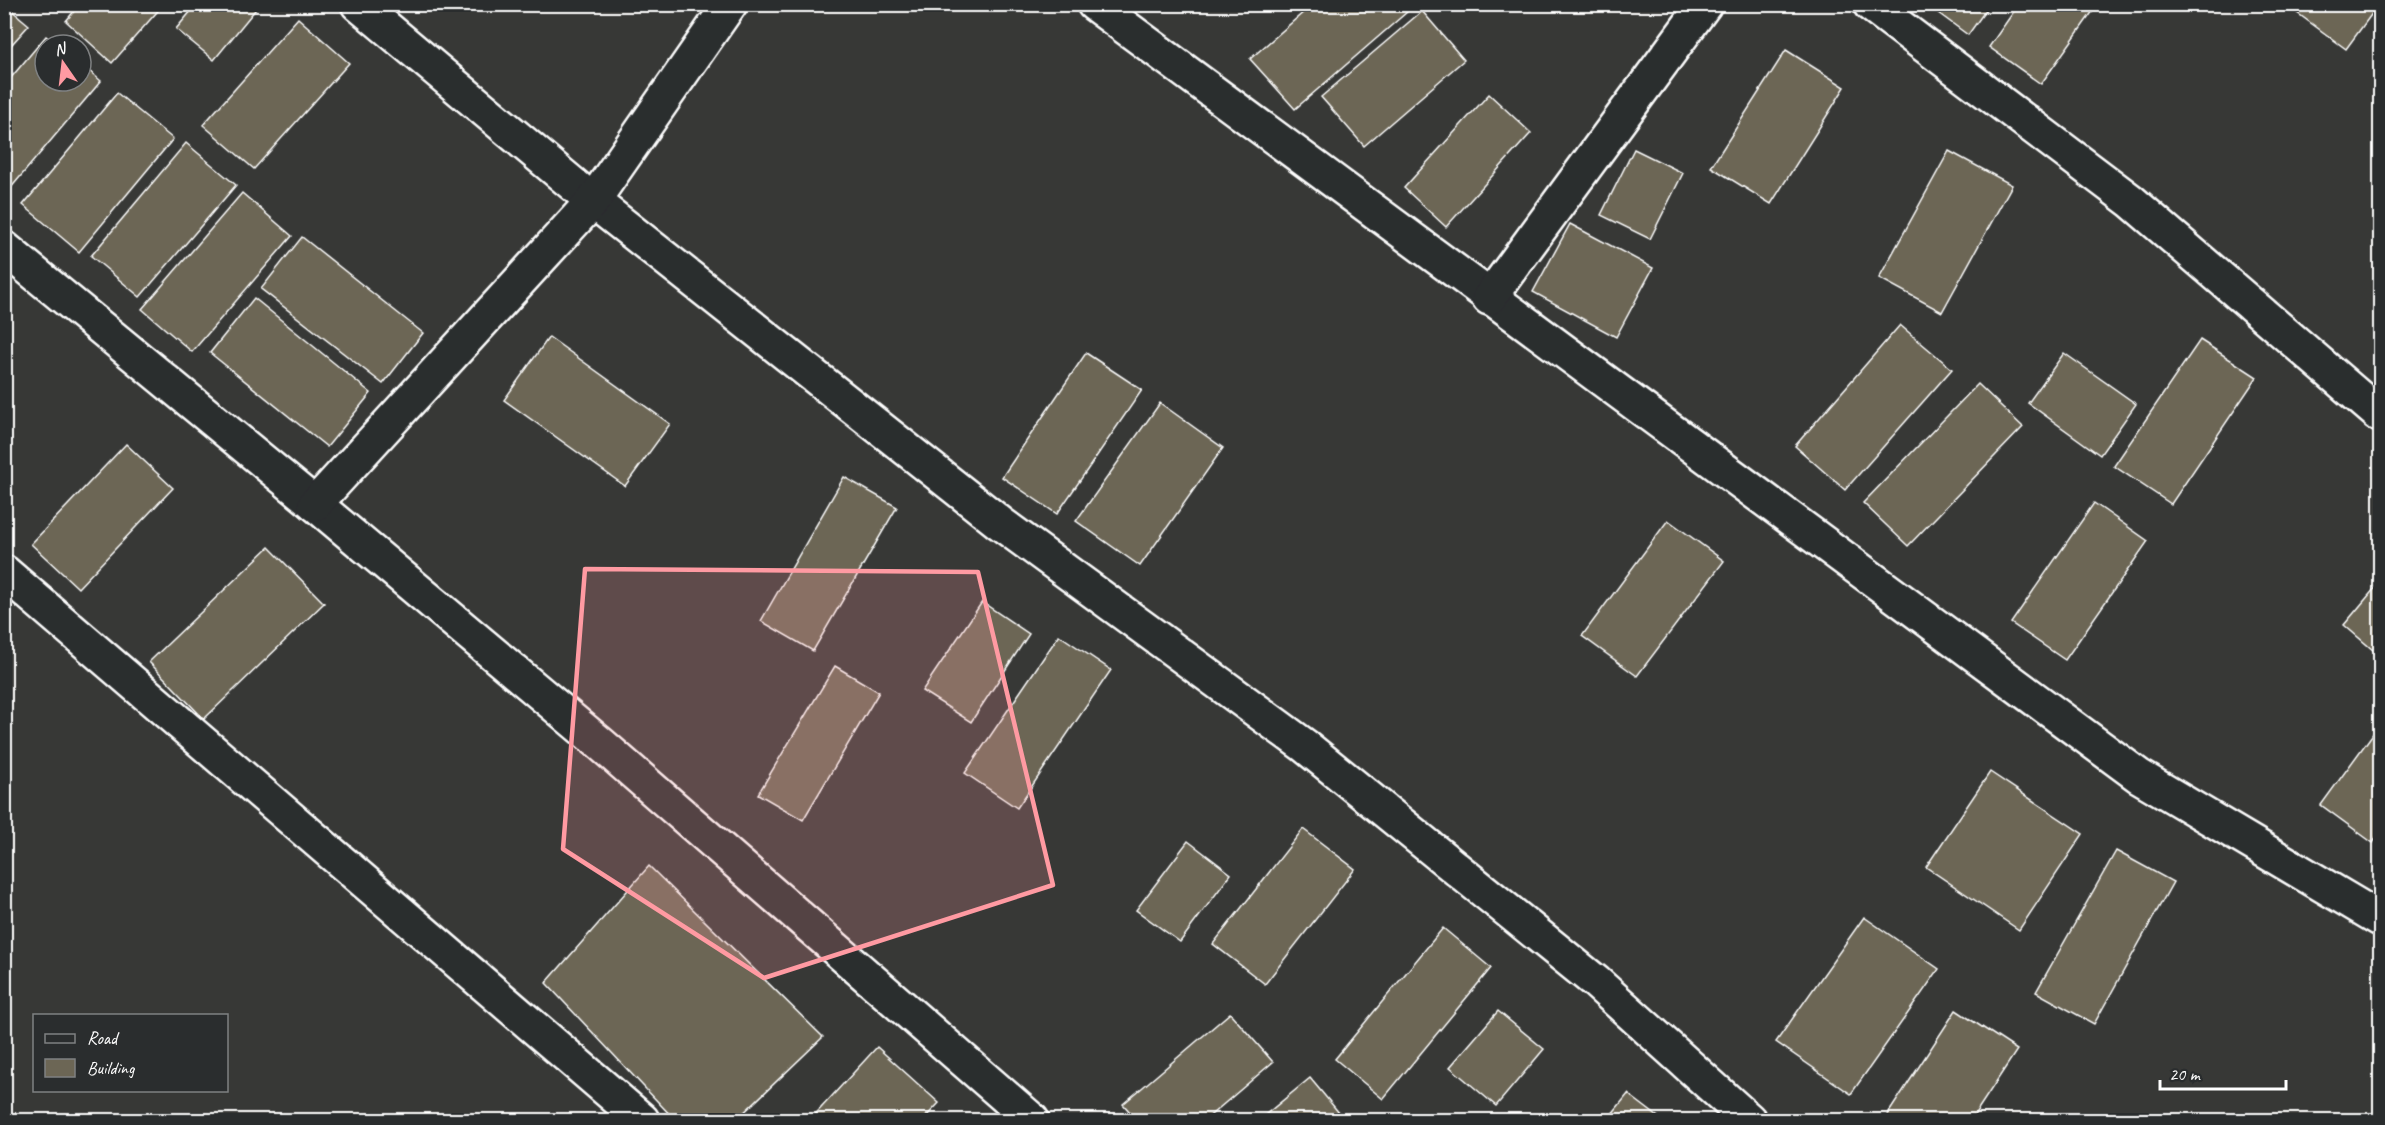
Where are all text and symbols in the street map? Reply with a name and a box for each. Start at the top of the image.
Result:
north arrow [33,33,93,93]
text: N [52,38,70,60]
legend [33,1014,228,1092]
text: Road [87,1027,120,1049]
scale bar [2160,1053,2286,1091]
text: Building [87,1057,136,1079]
text: 20 m [2169,1063,2202,1085]

